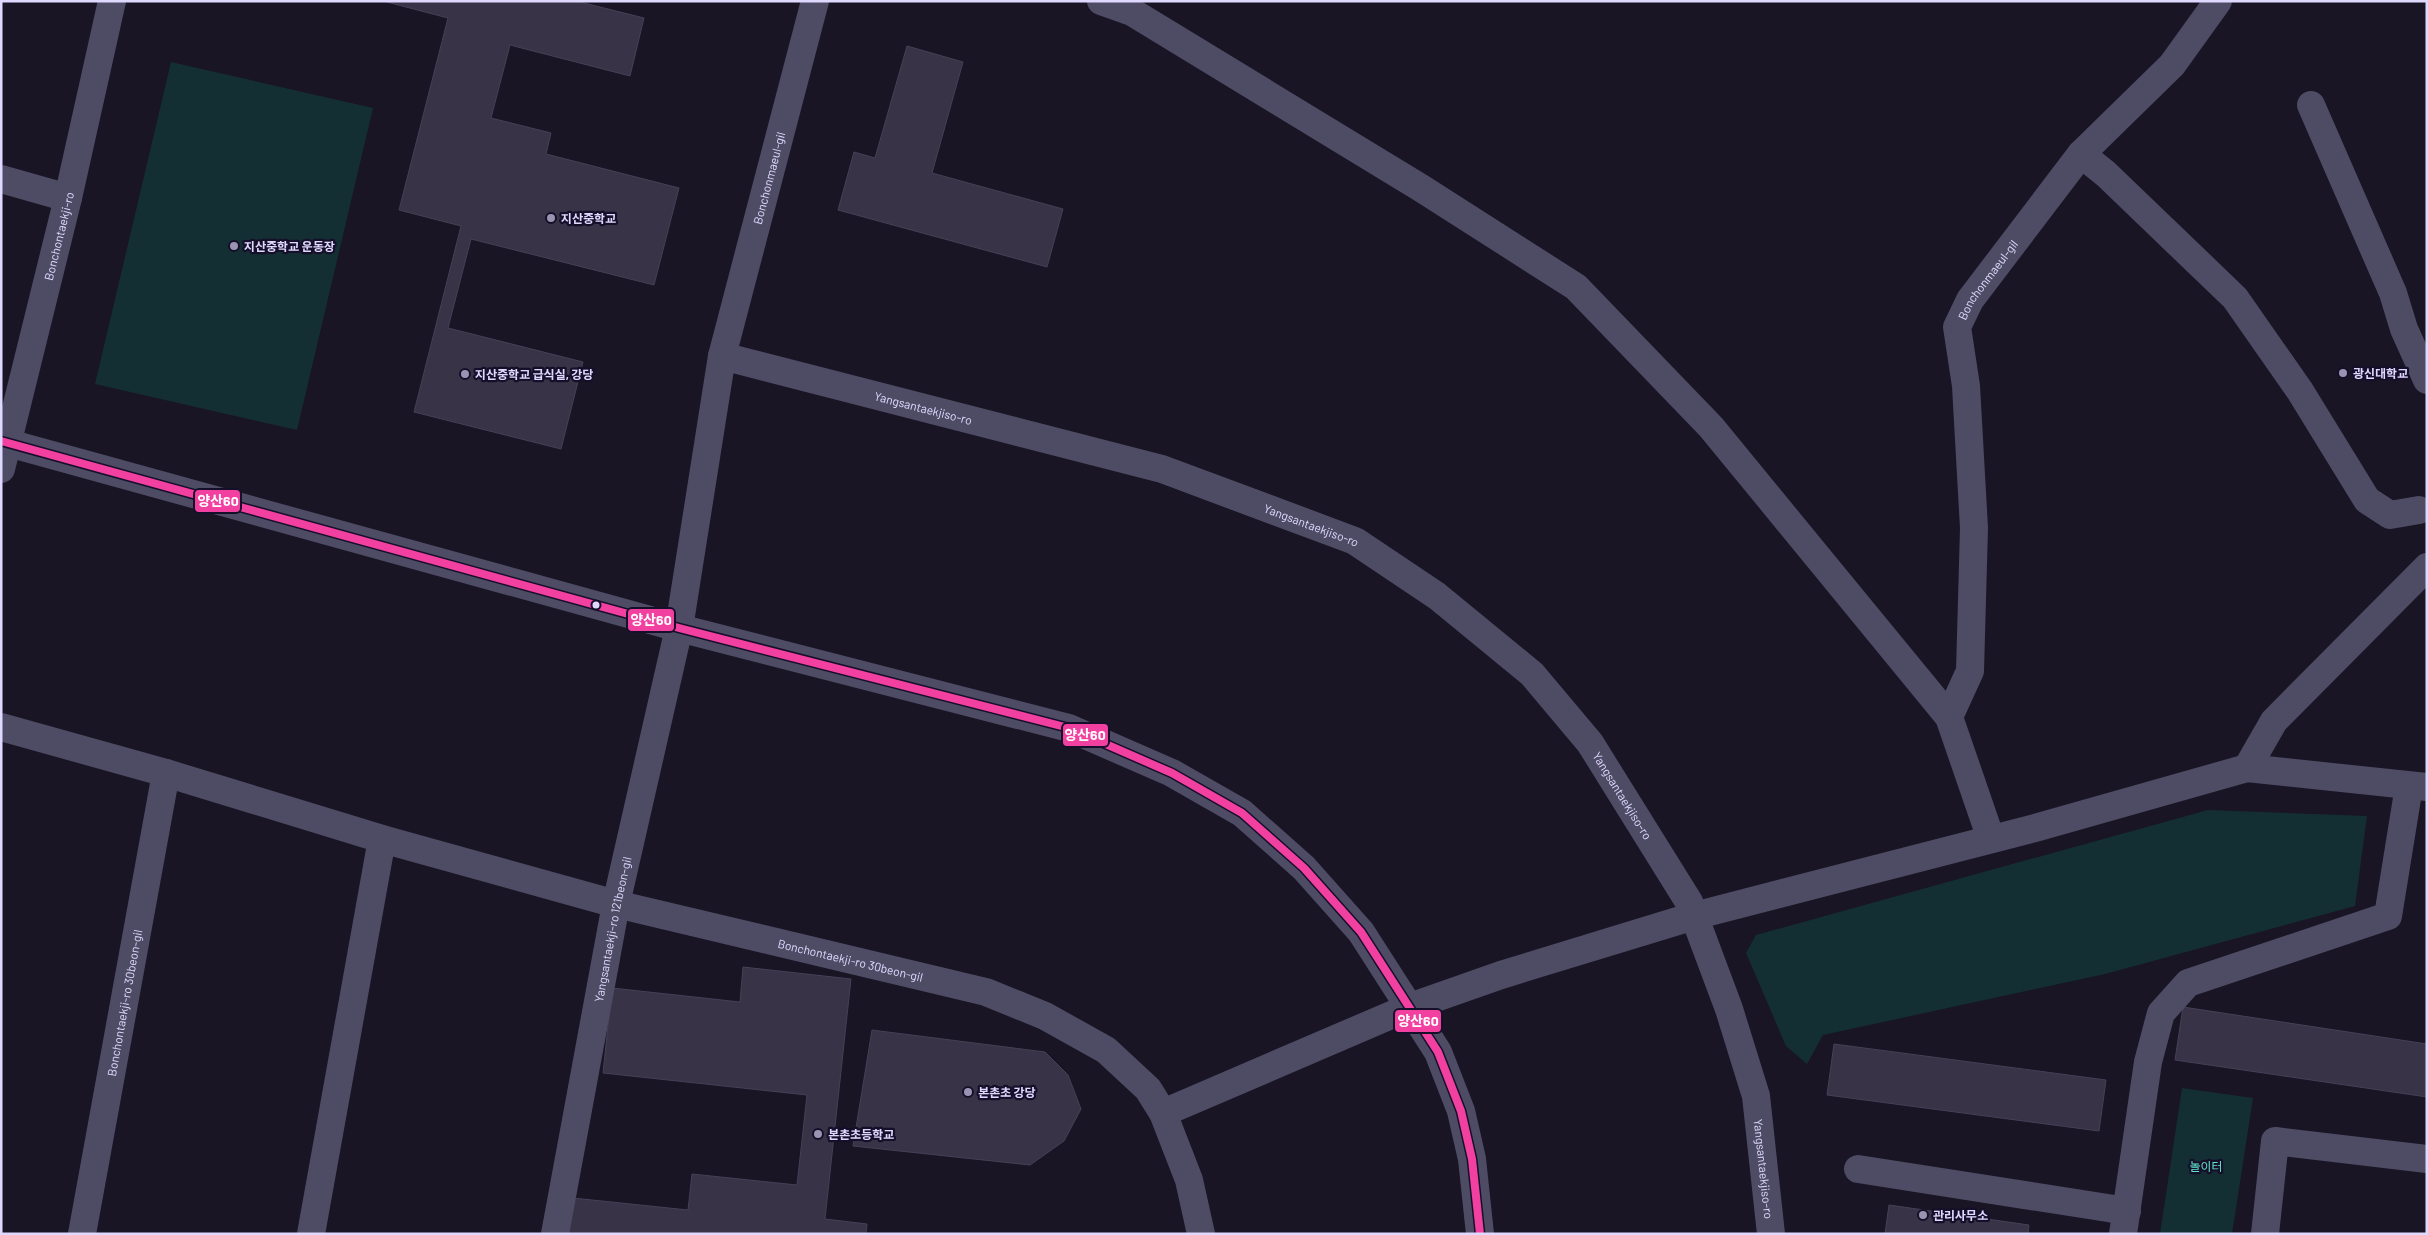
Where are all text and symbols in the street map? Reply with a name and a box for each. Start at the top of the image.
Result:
street label: Bonchonmaeul-gil [750,130,787,226]
street label: Bonchontaekji-ro [41,190,76,282]
place label: 지산중학교 [561,211,616,225]
marker: 지산중학교 [545,212,557,224]
street label: Bonchonmaeul-gil [1955,237,2020,322]
place label: 지산중학교 운동장 [244,239,335,253]
marker: 지산중학교 운동장 [228,240,240,252]
place label: 광신대학교 [2353,366,2408,380]
place label: 지산중학교 급식실, 강당 [475,367,593,381]
marker: 광신대학교 [2337,367,2349,379]
marker: 지산중학교 급식실, 강당 [459,368,471,380]
street label: Yangsantaekjiso-ro [873,388,974,427]
line badge: 양산60 [194,489,241,513]
text: 양산60 [197,492,239,509]
street label: Yangsantaekjiso-ro [1262,501,1362,549]
unlabelled marker [591,600,601,610]
line badge: 양산60 [627,608,675,632]
text: 양산60 [630,611,672,628]
line badge: 양산60 [1062,723,1109,747]
text: 양산60 [1064,726,1106,743]
street label: Yangsantaekjiso-ro [1590,749,1655,842]
street label: Yangsantaekji-ro 121beon-gil [591,855,634,1003]
street label: Bonchontaekji-ro 30beon-gil [104,928,144,1077]
street label: Bonchontaekji-ro 30beon-gil [776,936,924,984]
line badge: 양산60 [1394,1009,1442,1033]
text: 양산60 [1397,1012,1439,1029]
place label: 본촌초 강당 [978,1085,1036,1099]
marker: 본촌초 강당 [962,1086,974,1098]
street label: Yangsantaekjiso-ro [1752,1118,1776,1220]
place label: 본촌초등학교 [828,1127,894,1141]
marker: 본촌초등학교 [812,1128,824,1140]
park label: 놀이터 [2189,1159,2223,1173]
place label: 관리사무소 [1933,1208,1988,1222]
marker: 관리사무소 [1917,1209,1929,1221]

